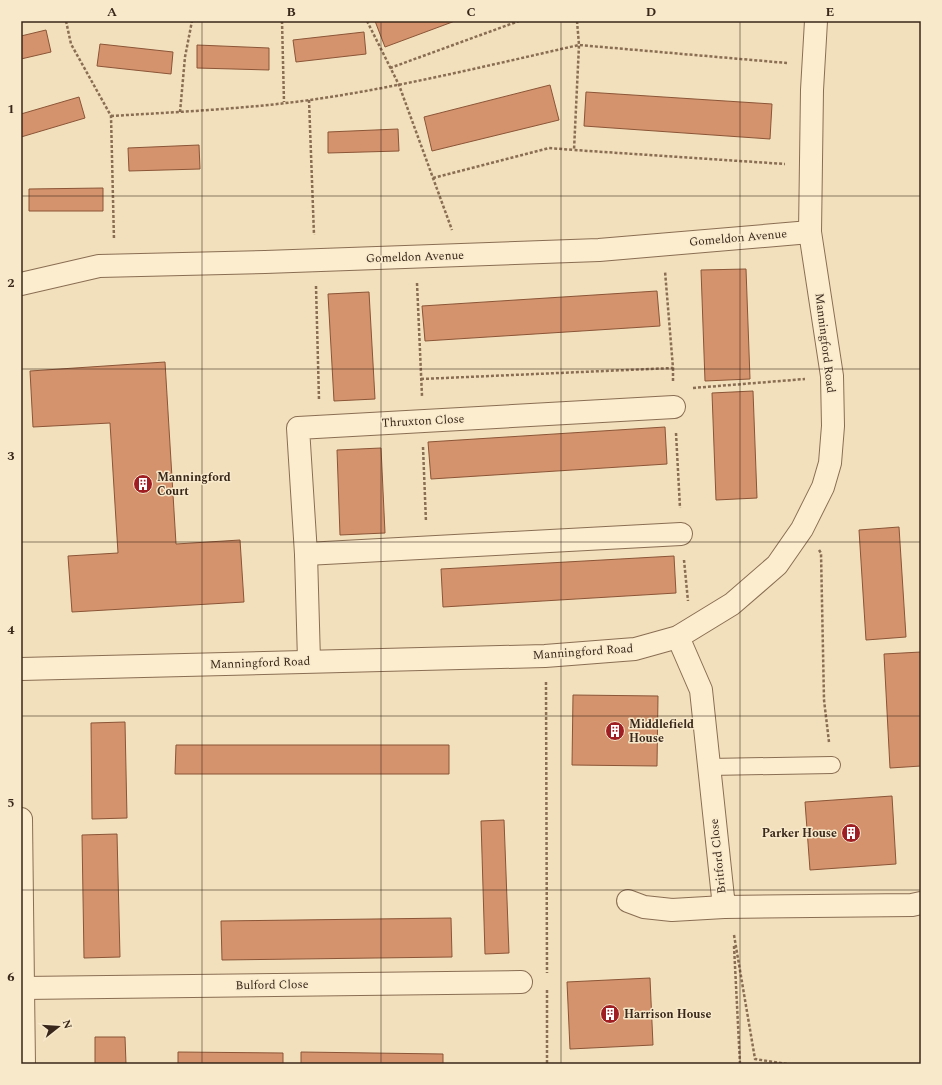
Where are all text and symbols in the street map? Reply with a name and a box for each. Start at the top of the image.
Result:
text: A [107,2,117,22]
text: B [286,2,296,22]
text: C [466,2,476,22]
text: D [646,2,656,22]
text: E [826,2,835,22]
text: 1 [7,99,15,119]
street label: Gomeldon Avenue [688,224,788,252]
street label: Gomeldon Avenue [366,246,465,268]
text: 2 [7,273,15,293]
street label: Manningford Road [809,292,841,394]
street label: Thruxton Close [381,409,465,433]
text: 3 [7,446,15,466]
place label: Manningford Court [157,468,231,501]
building icon: Manningford Court [132,473,154,495]
text: 4 [7,620,15,640]
street label: Manningford Road [532,639,634,665]
street label: Manningford Road [209,652,311,674]
place label: Middlefield House [629,715,694,748]
building icon: Middlefield House [604,720,626,742]
text: 5 [7,793,15,813]
street label: Britford Close [705,817,731,895]
building icon: Parker House [840,822,862,844]
place label: Parker House [762,824,837,843]
text: 6 [7,967,15,987]
street label: Bulford Close [235,975,309,995]
building icon: Harrison House [599,1003,621,1025]
place label: Harrison House [624,1005,712,1024]
north arrow [38,1007,78,1047]
text: N [58,1017,77,1031]

